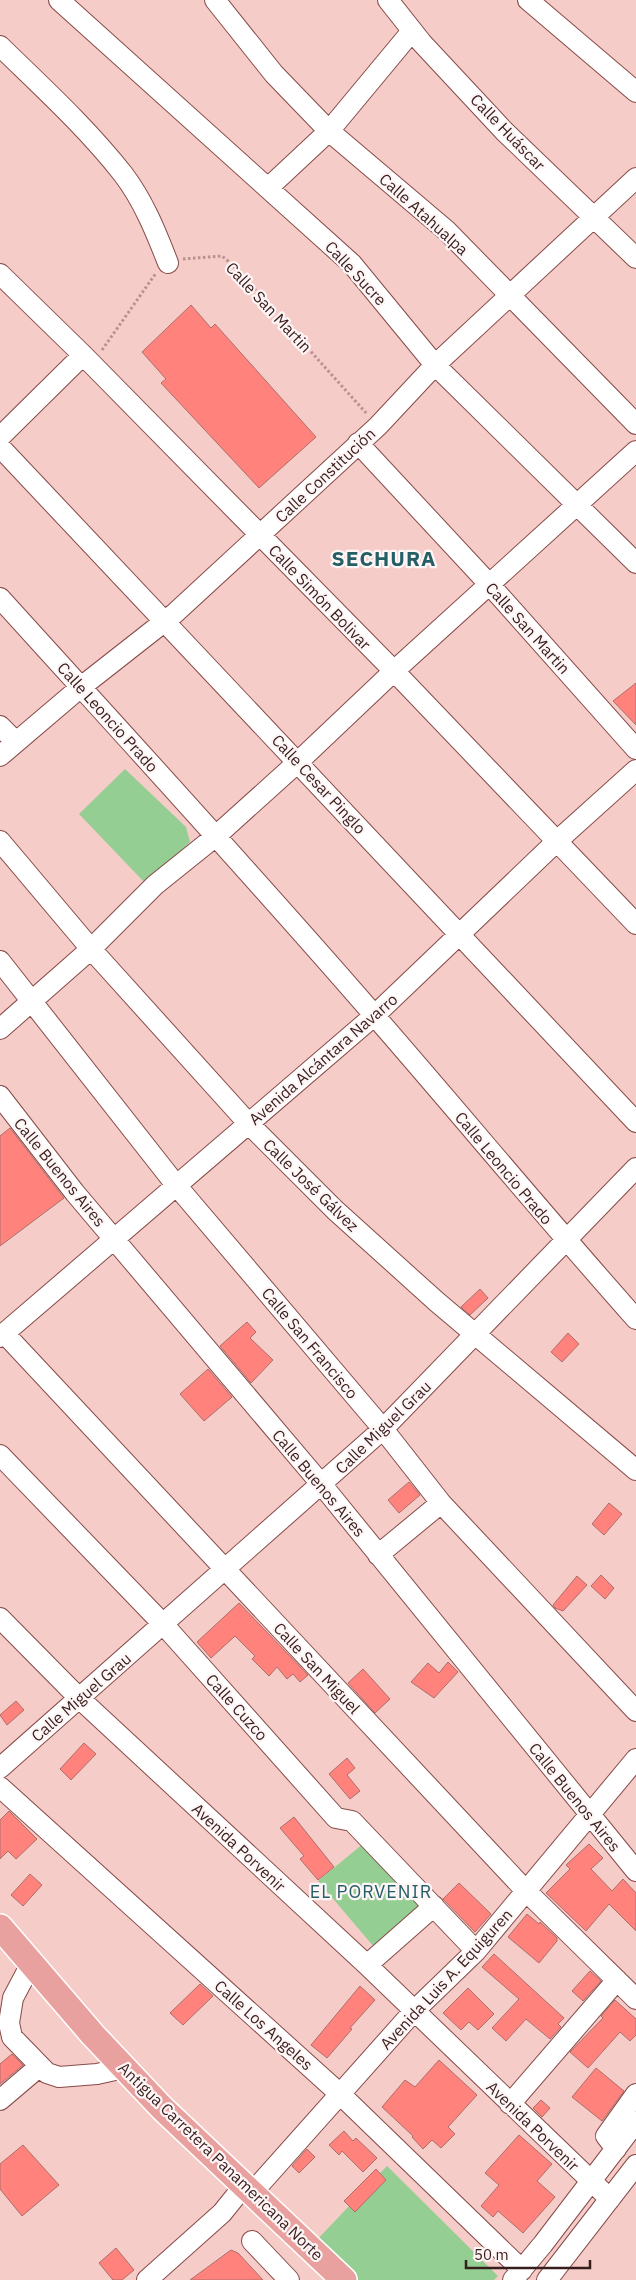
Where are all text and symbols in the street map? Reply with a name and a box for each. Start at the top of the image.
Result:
street label: Calle Huáscar [466,89,550,175]
street label: Calle Atahualpa [375,169,473,260]
street label: Calle Sucre [321,237,391,309]
street label: Calle San Martin [222,258,316,356]
street label: Calle Constitución [271,423,379,527]
street label: Calle Simón Bolivar [265,540,375,654]
district label: SECHURA [332,544,436,572]
street label: Calle San Martin [482,578,574,678]
street label: Calle Leoncio Prado [53,658,163,776]
street label: Calle Cesar Pinglo [268,730,370,838]
street label: Avenida Alcántara Navarro [245,989,401,1129]
street label: Calle Leoncio Prado [451,1107,557,1229]
street label: Calle Buenos Aires [10,1114,110,1230]
street label: Calle José Gálvez [259,1134,363,1236]
street label: Calle San Francisco [258,1283,362,1403]
street label: Calle Miguel Grau [331,1376,435,1478]
street label: Calle Buenos Aires [268,1425,370,1541]
street label: Calle San Miguel [269,1618,365,1718]
street label: Calle Miguel Grau [27,1648,135,1746]
street label: Calle Cuzco [202,1670,272,1745]
street label: Calle Buenos Aires [525,1739,625,1855]
street label: Avenida Porvenir [188,1798,290,1896]
district label: EL PORVENIR [310,1880,432,1903]
street label: Avenida Luis A. Equiguren [376,1905,516,2053]
street label: Calle Los Angeles [211,1976,317,2074]
street label: Antigua Carretera Panamericana Norte [114,2058,328,2265]
street label: Avenida Porvenir [483,2077,584,2175]
scale bar [466,2238,590,2270]
text: 50 m [474,2245,509,2264]

